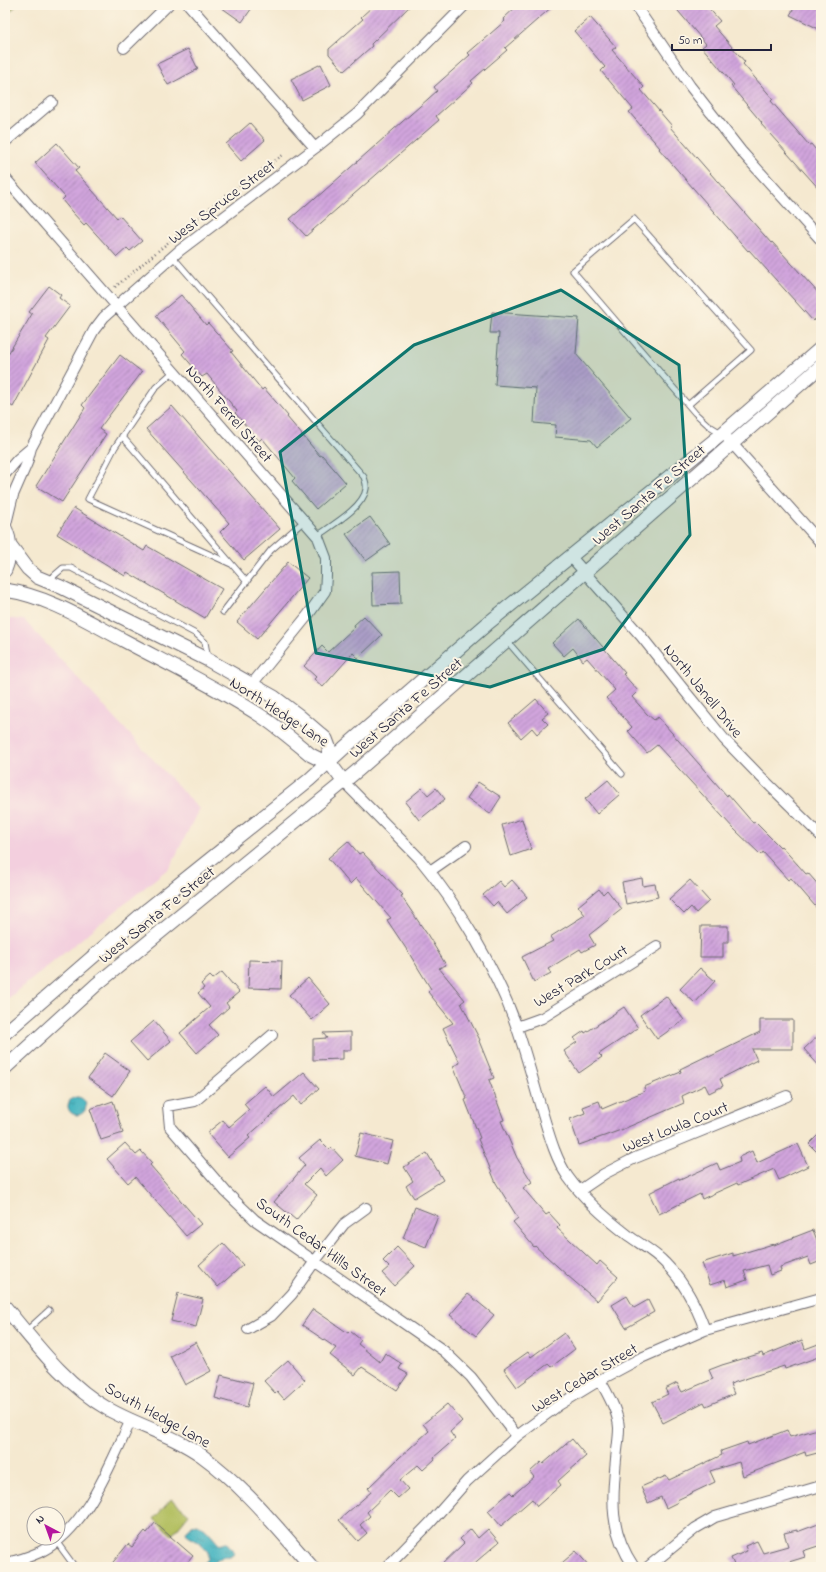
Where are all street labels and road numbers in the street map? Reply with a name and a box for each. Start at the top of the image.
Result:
street label: West Spruce Street [164,154,281,251]
street label: North Ferrel Street [179,360,278,469]
street label: West Santa Fe Street [587,439,712,552]
street label: North Janell Drive [657,639,749,744]
street label: West Santa Fe Street [344,652,469,765]
street label: North Hedge Lane [224,671,334,754]
street label: West Santa Fe Street [94,861,221,970]
street label: West Park Court [529,939,633,1014]
street label: West Loula Court [619,1095,733,1160]
street label: South Cedar Hills Street [250,1192,392,1304]
street label: West Cedar Street [527,1337,643,1420]
street label: South Hedge Lane [100,1377,215,1455]

